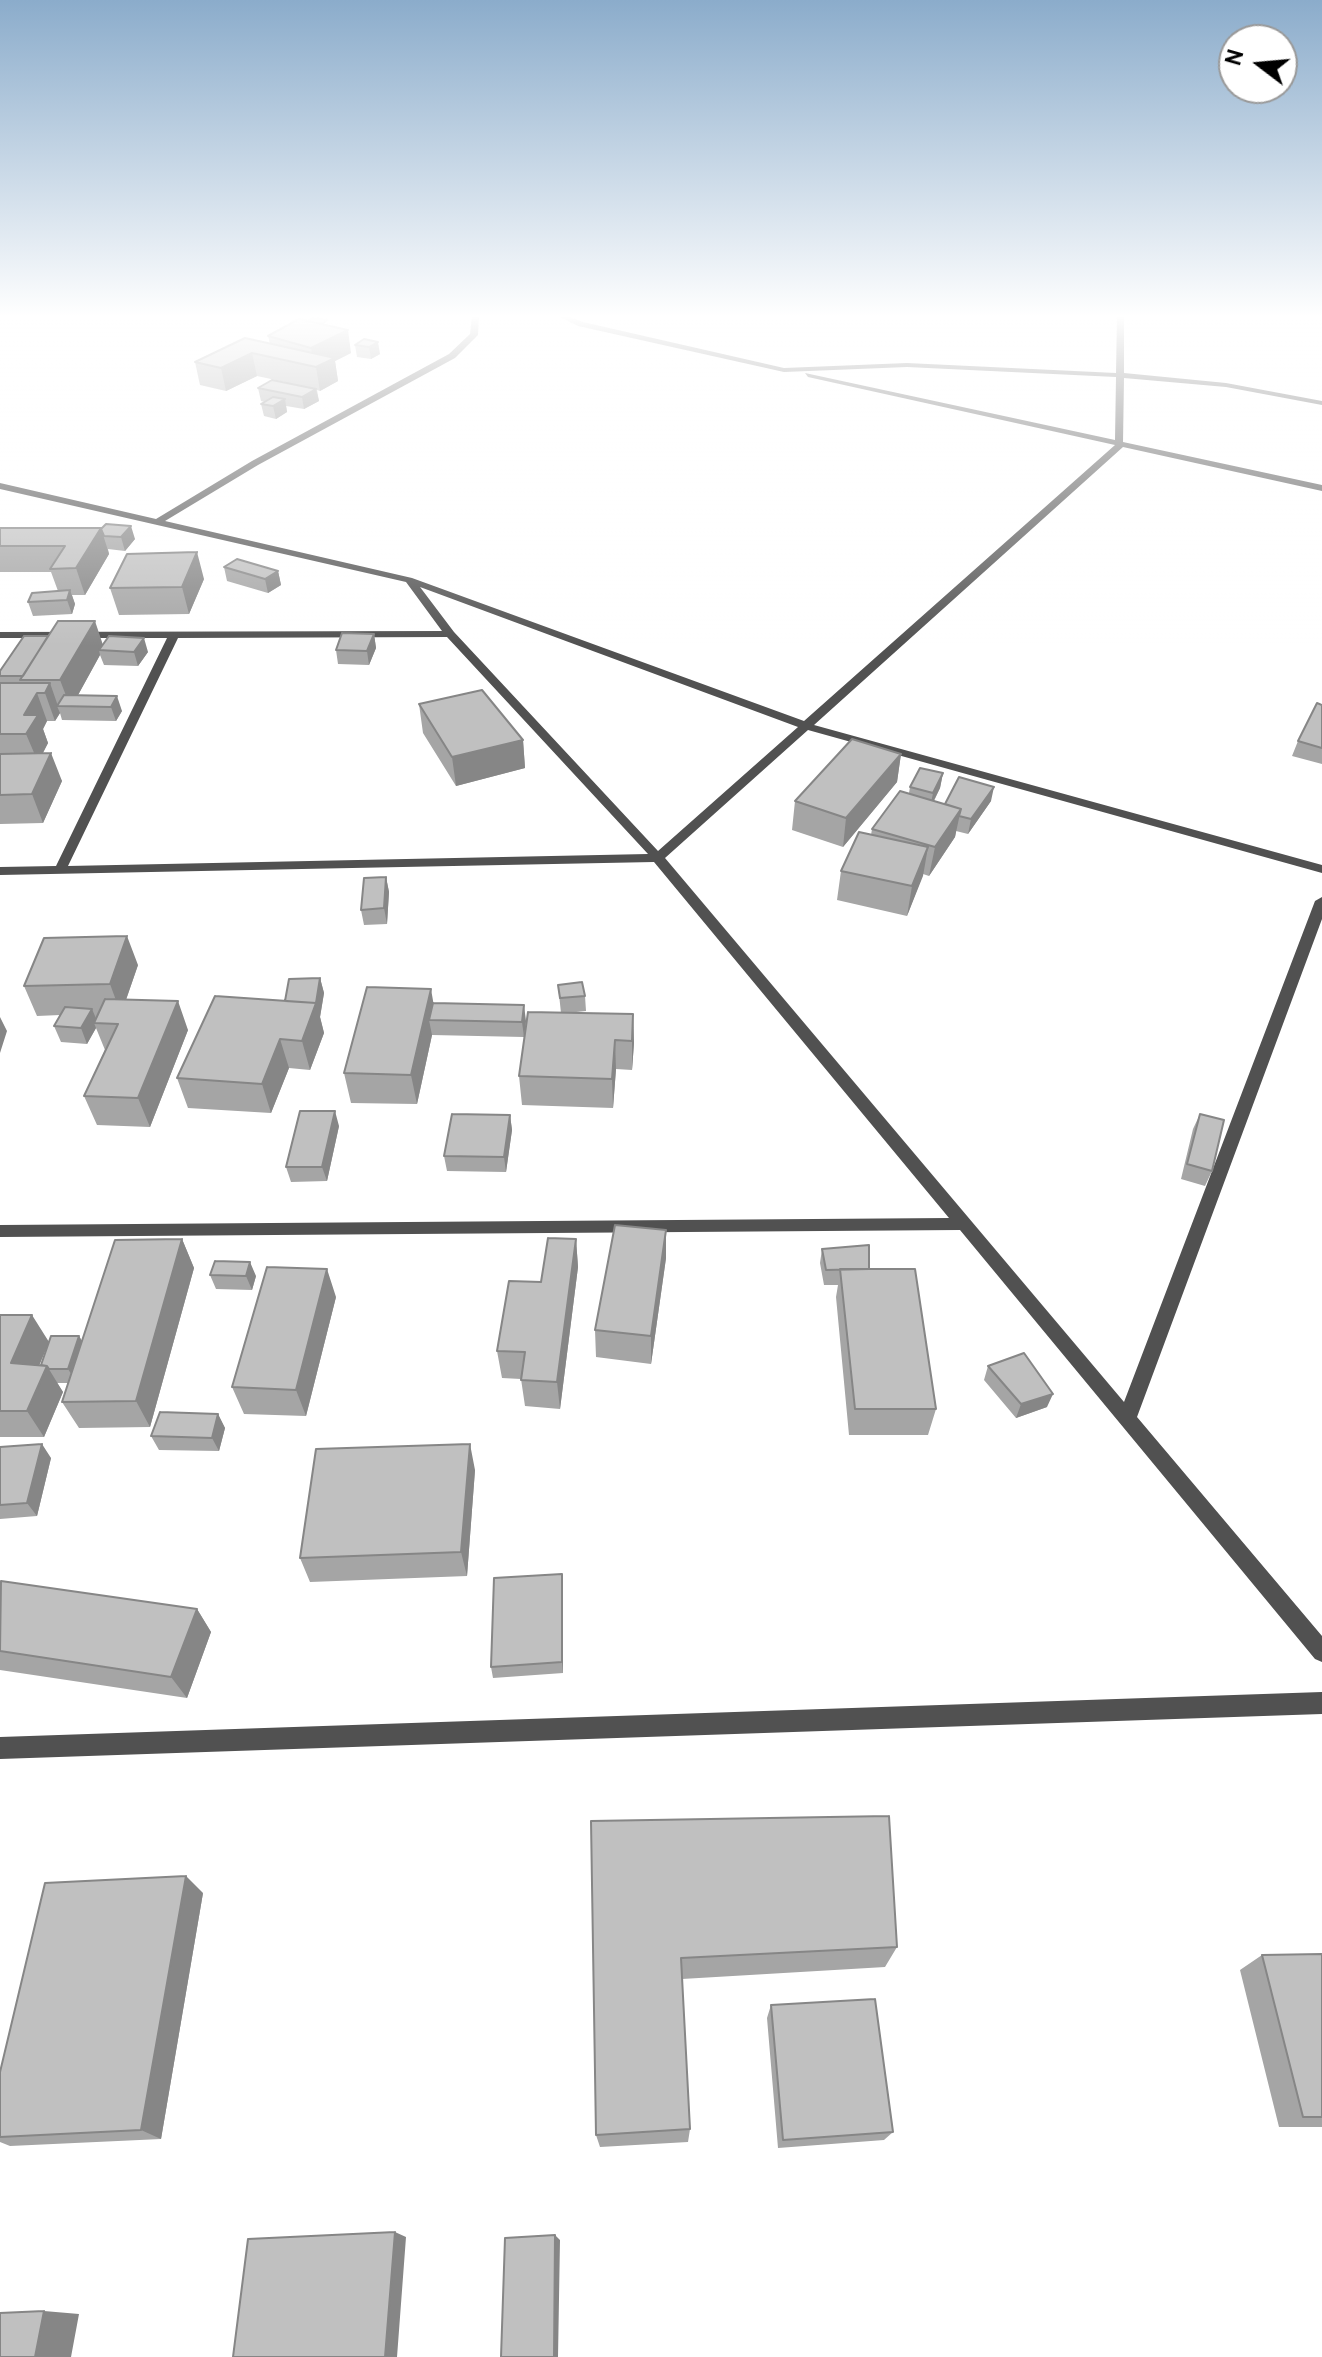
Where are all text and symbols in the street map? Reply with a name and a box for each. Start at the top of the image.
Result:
north arrow [1218,24,1298,104]
text: N [1221,46,1252,69]

